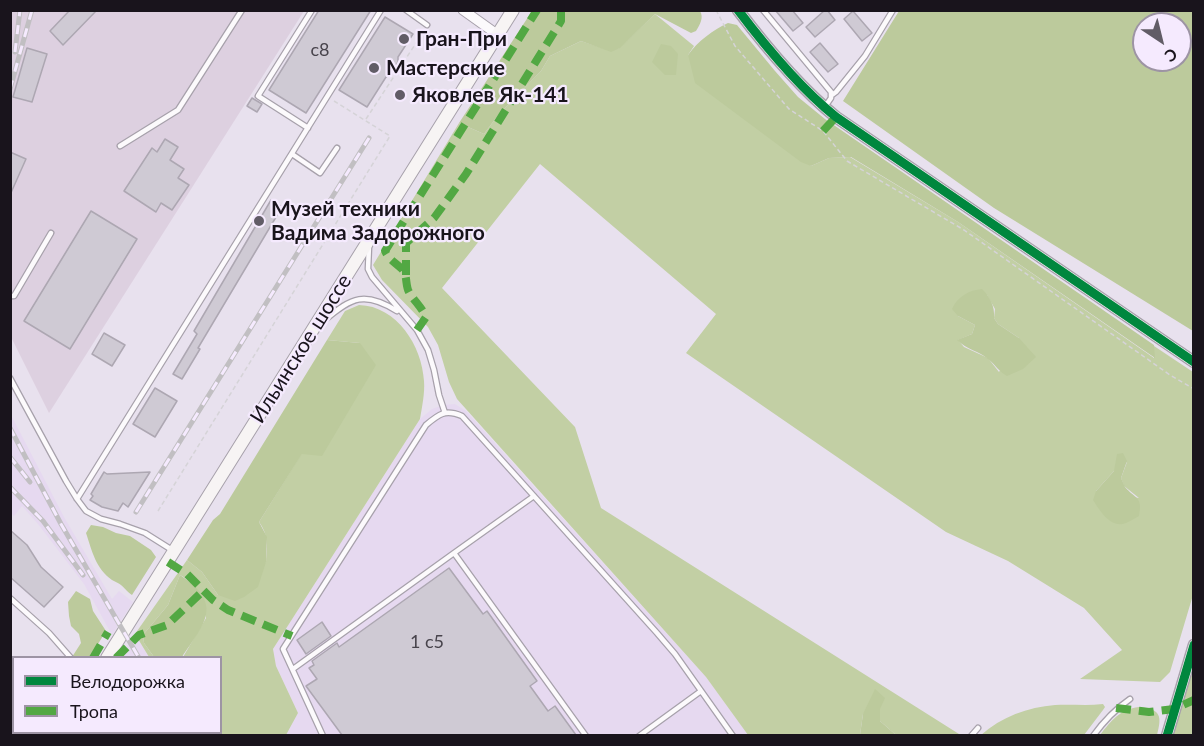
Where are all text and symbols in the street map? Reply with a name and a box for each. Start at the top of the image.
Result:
north arrow [1132,12,1192,72]
place label: Гран-При [416,26,507,52]
marker: Гран-При [397,32,411,46]
house number: с8 [310,39,330,61]
text: С [1162,45,1181,66]
place label: Мастерские [386,55,505,81]
marker: Мастерские [367,61,381,75]
place label: Яковлев Як-141 [412,82,569,108]
marker: Яковлев Як-141 [393,88,407,102]
place label: Музей техники Вадима Задорожного [271,196,485,246]
marker: Музей техники Вадима Задорожного [252,214,266,228]
street label: Ильинское шоссе [245,270,357,428]
house number: 1 с5 [410,631,444,653]
legend [12,656,222,734]
text: Велодорожка [70,670,185,692]
text: Тропа [70,700,118,722]

